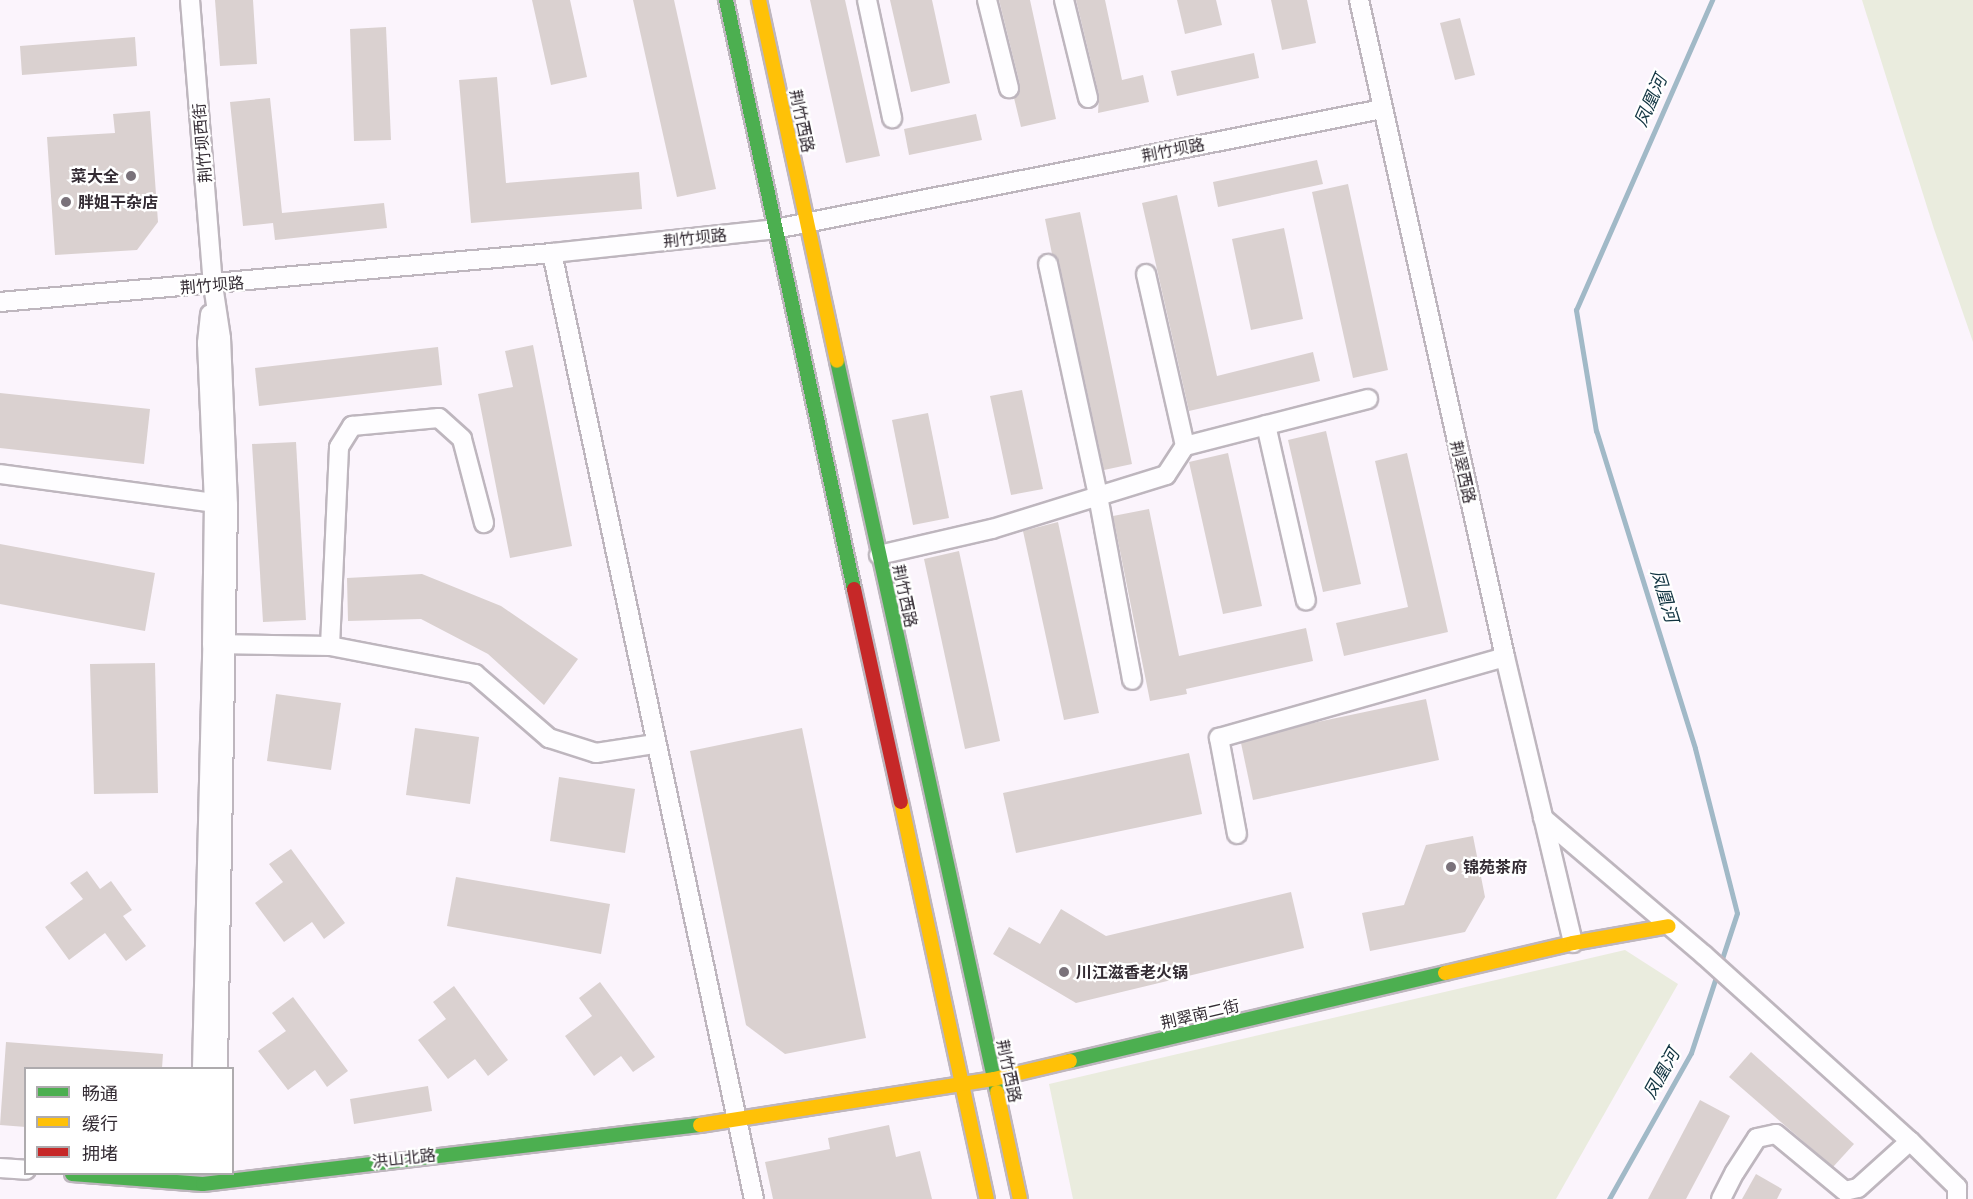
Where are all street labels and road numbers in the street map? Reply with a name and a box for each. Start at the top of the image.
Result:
street label: 荆竹西路 [786,88,818,154]
street label: 荆竹坝西街 [189,102,215,184]
street label: 荆竹坝路 [1140,134,1206,166]
street label: 荆竹坝路 [662,225,728,251]
street label: 荆竹坝路 [179,273,245,297]
street label: 荆翠西路 [1446,439,1480,505]
street label: 荆竹西路 [889,563,921,629]
street label: 荆翠南二街 [1159,996,1241,1032]
street label: 荆竹西路 [993,1038,1025,1104]
street label: 洪山北路 [371,1145,437,1171]

